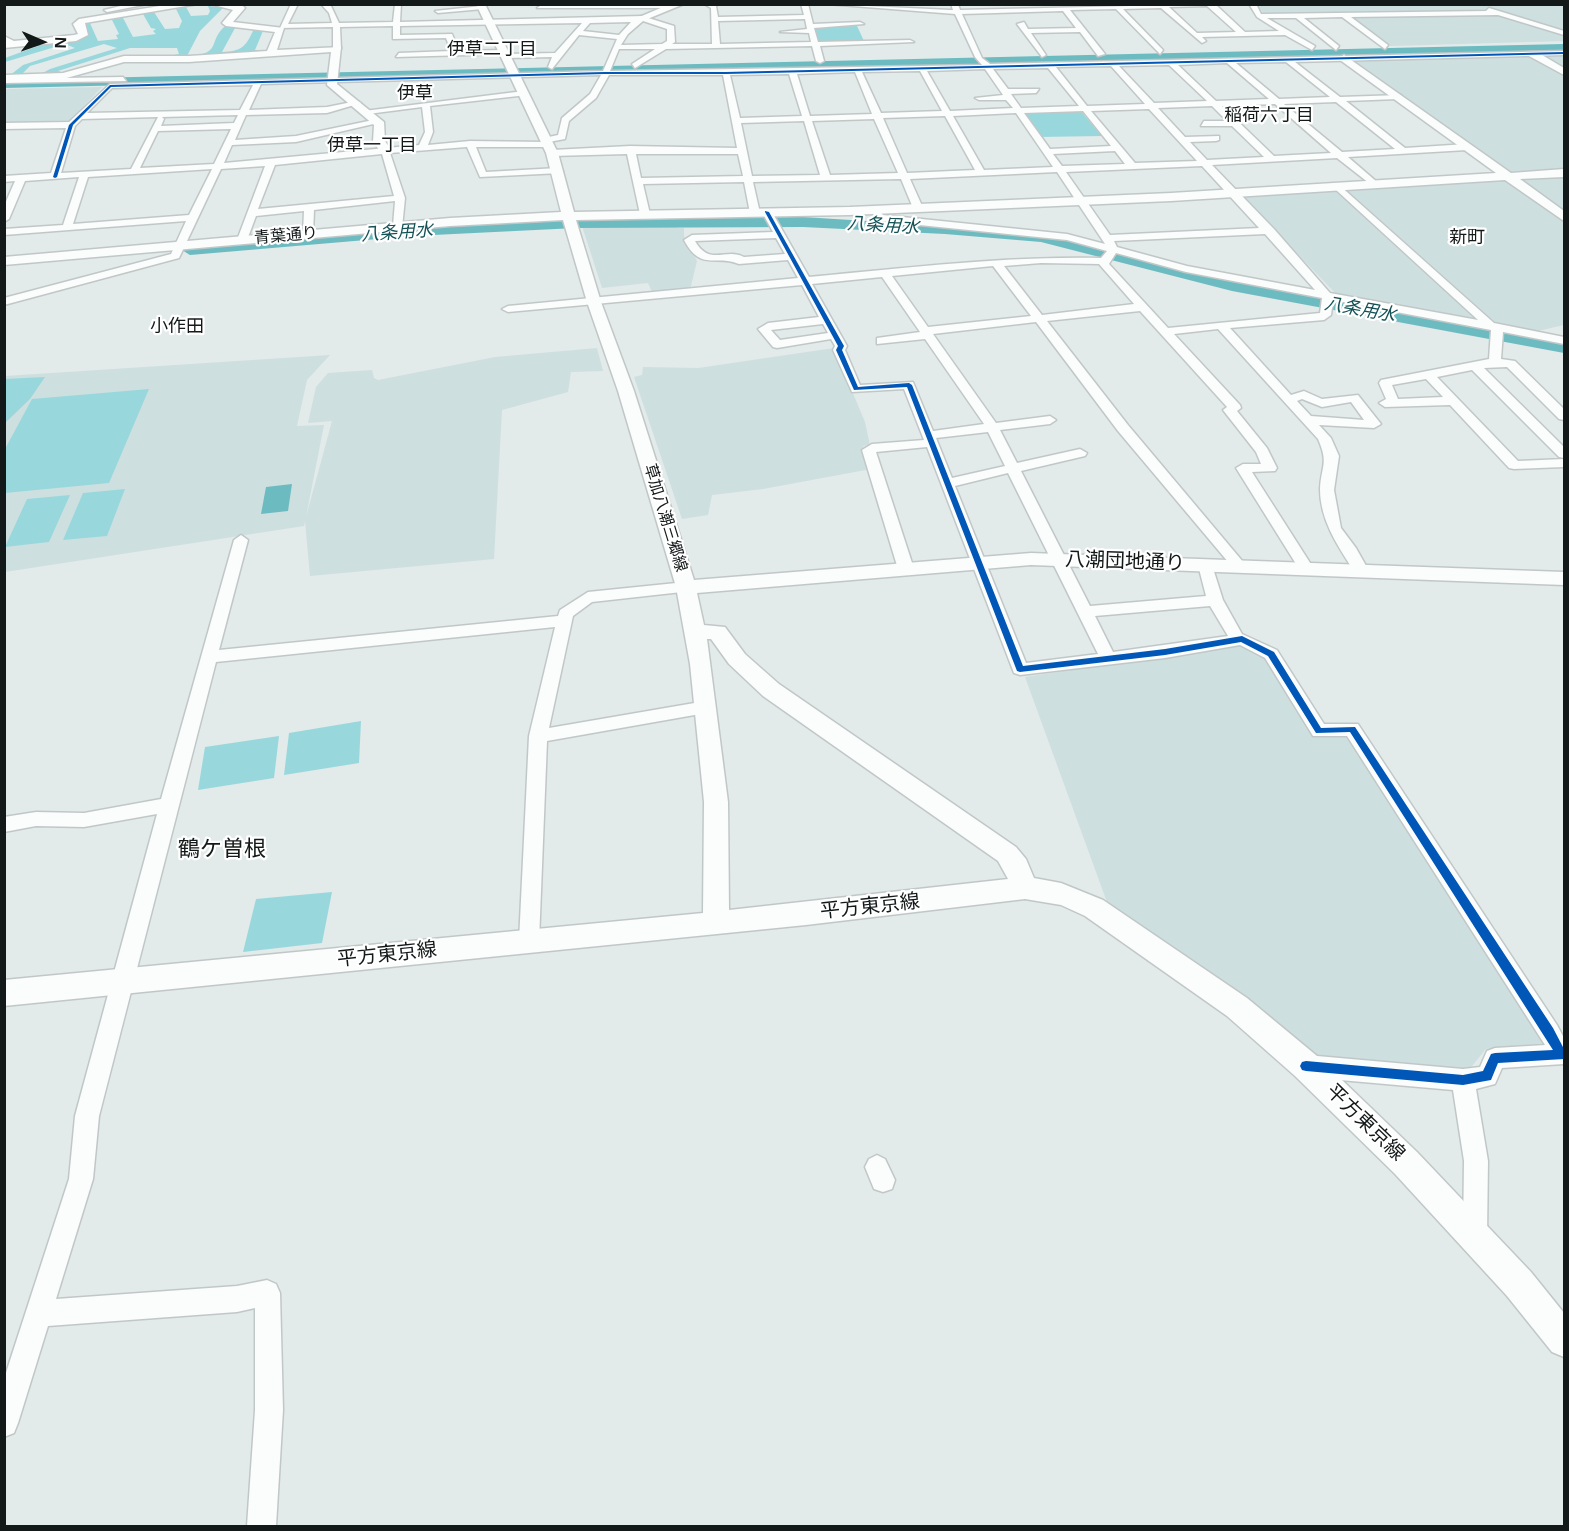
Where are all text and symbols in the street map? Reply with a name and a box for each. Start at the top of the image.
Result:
north arrow [12,12,72,72]
text: N [52,37,69,49]
district label: 伊草二丁目 [447,39,537,61]
district label: 伊草 [397,83,433,105]
district label: 稲荷六丁目 [1224,105,1314,127]
district label: 伊草一丁目 [327,135,417,157]
water label: 八条用水 [846,213,920,239]
water label: 八条用水 [360,220,434,246]
street label: 青葉通り [253,224,319,248]
district label: 新町 [1449,227,1485,249]
water label: 八条用水 [1323,293,1397,327]
district label: 小作田 [150,316,204,338]
street label: 草加八潮三郷線 [639,462,691,574]
street label: 八潮団地通り [1065,548,1185,576]
district label: 鶴ケ曽根 [178,837,266,863]
street label: 平方東京線 [819,890,921,924]
street label: 平方東京線 [336,938,438,972]
street label: 平方東京線 [1321,1080,1409,1166]

